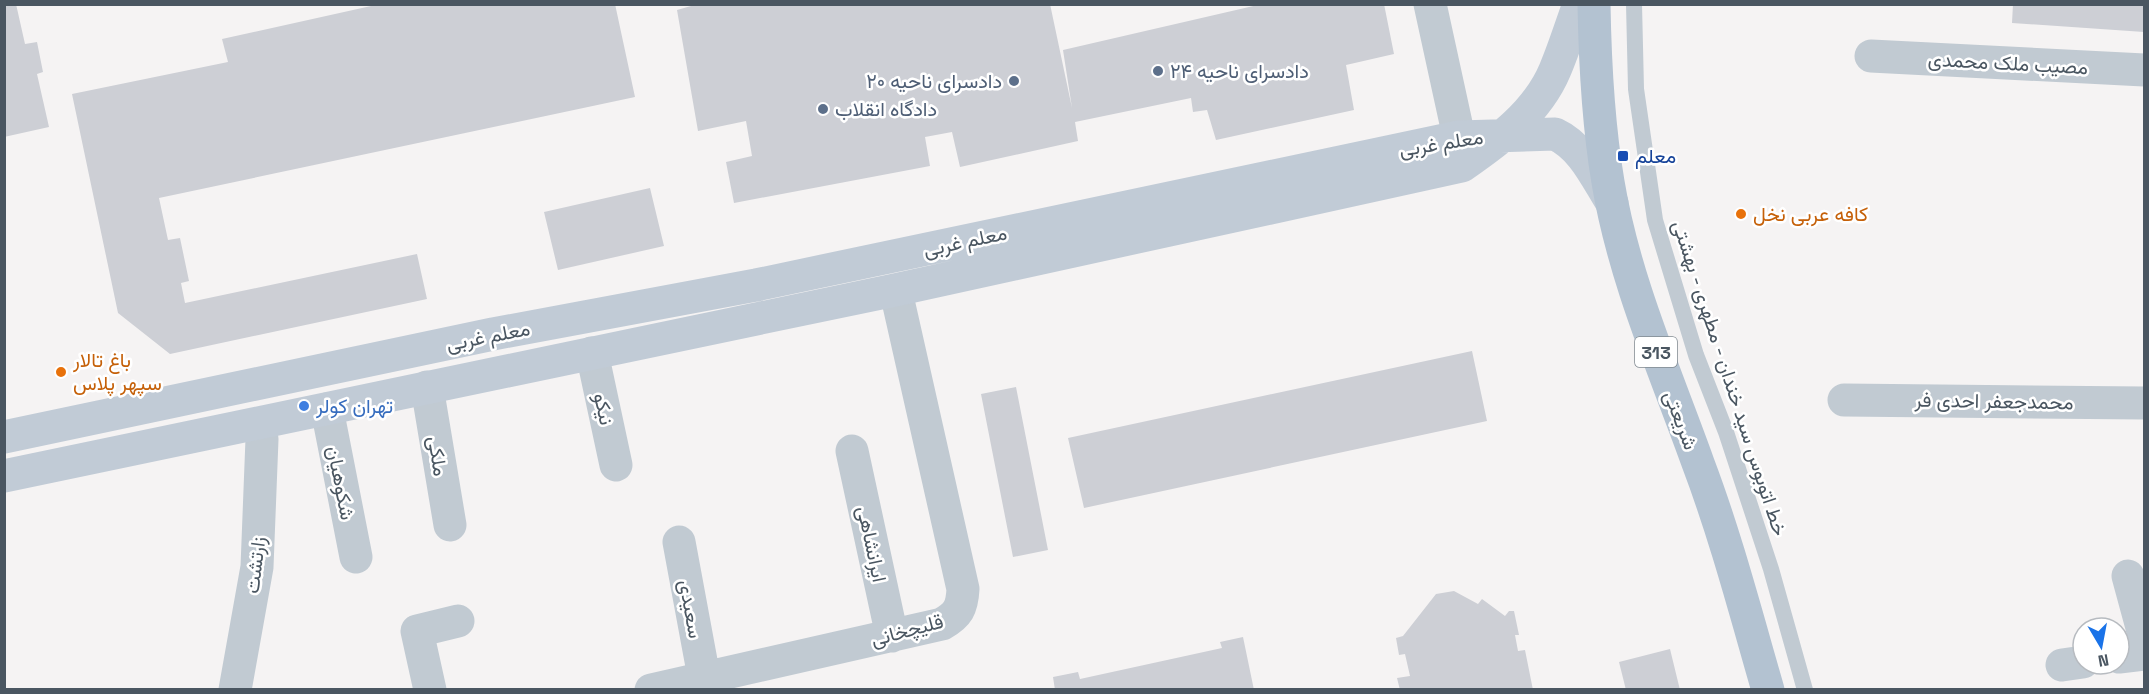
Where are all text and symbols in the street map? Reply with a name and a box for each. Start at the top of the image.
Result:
street label: مصیب ملک محمدی [1927,46,2089,80]
place label: دادسرای ناحیه ۲۴ [1170,58,1309,84]
marker: دادسرای ناحیه ۲۴ [1151,64,1165,78]
place label: دادسرای ناحیه ۲۰ [866,68,1002,94]
marker: دادسرای ناحیه ۲۰ [1007,74,1021,88]
place label: دادگاه انقلاب [835,96,937,122]
marker: دادگاه انقلاب [816,102,830,116]
street label: معلم غربی [1397,124,1485,162]
place label: معلم [1635,143,1676,169]
marker: معلم [1616,149,1630,163]
place label: کافه عربی نخل [1753,201,1868,227]
marker: کافه عربی نخل [1734,207,1748,221]
street label: خط اتوبوس سید خندان - مطهری - بهشتی [1667,217,1793,539]
street label: معلم غربی [921,219,1009,263]
street label: معلم غربی [444,315,532,357]
road number: 313 [1635,337,1677,367]
place label: باغ تالار سپهر پلاس [72,347,162,397]
marker: باغ تالار سپهر پلاس [54,365,68,379]
street label: شریعتی [1658,387,1704,453]
street label: محمدجعفر احدی فر [1913,387,2074,415]
street label: نیکو [588,391,620,427]
place label: تهران کولر [315,393,393,419]
marker: تهران کولر [297,399,311,413]
street label: ملکی [422,434,454,478]
street label: شکوهیان [321,444,361,522]
street label: ایرانشاهی [851,504,893,584]
street label: زارتشت [239,535,271,595]
street label: سعیدی [673,578,709,640]
street label: قلیچخانی [868,608,946,653]
north arrow [2071,616,2131,676]
text: N [2096,649,2111,672]

